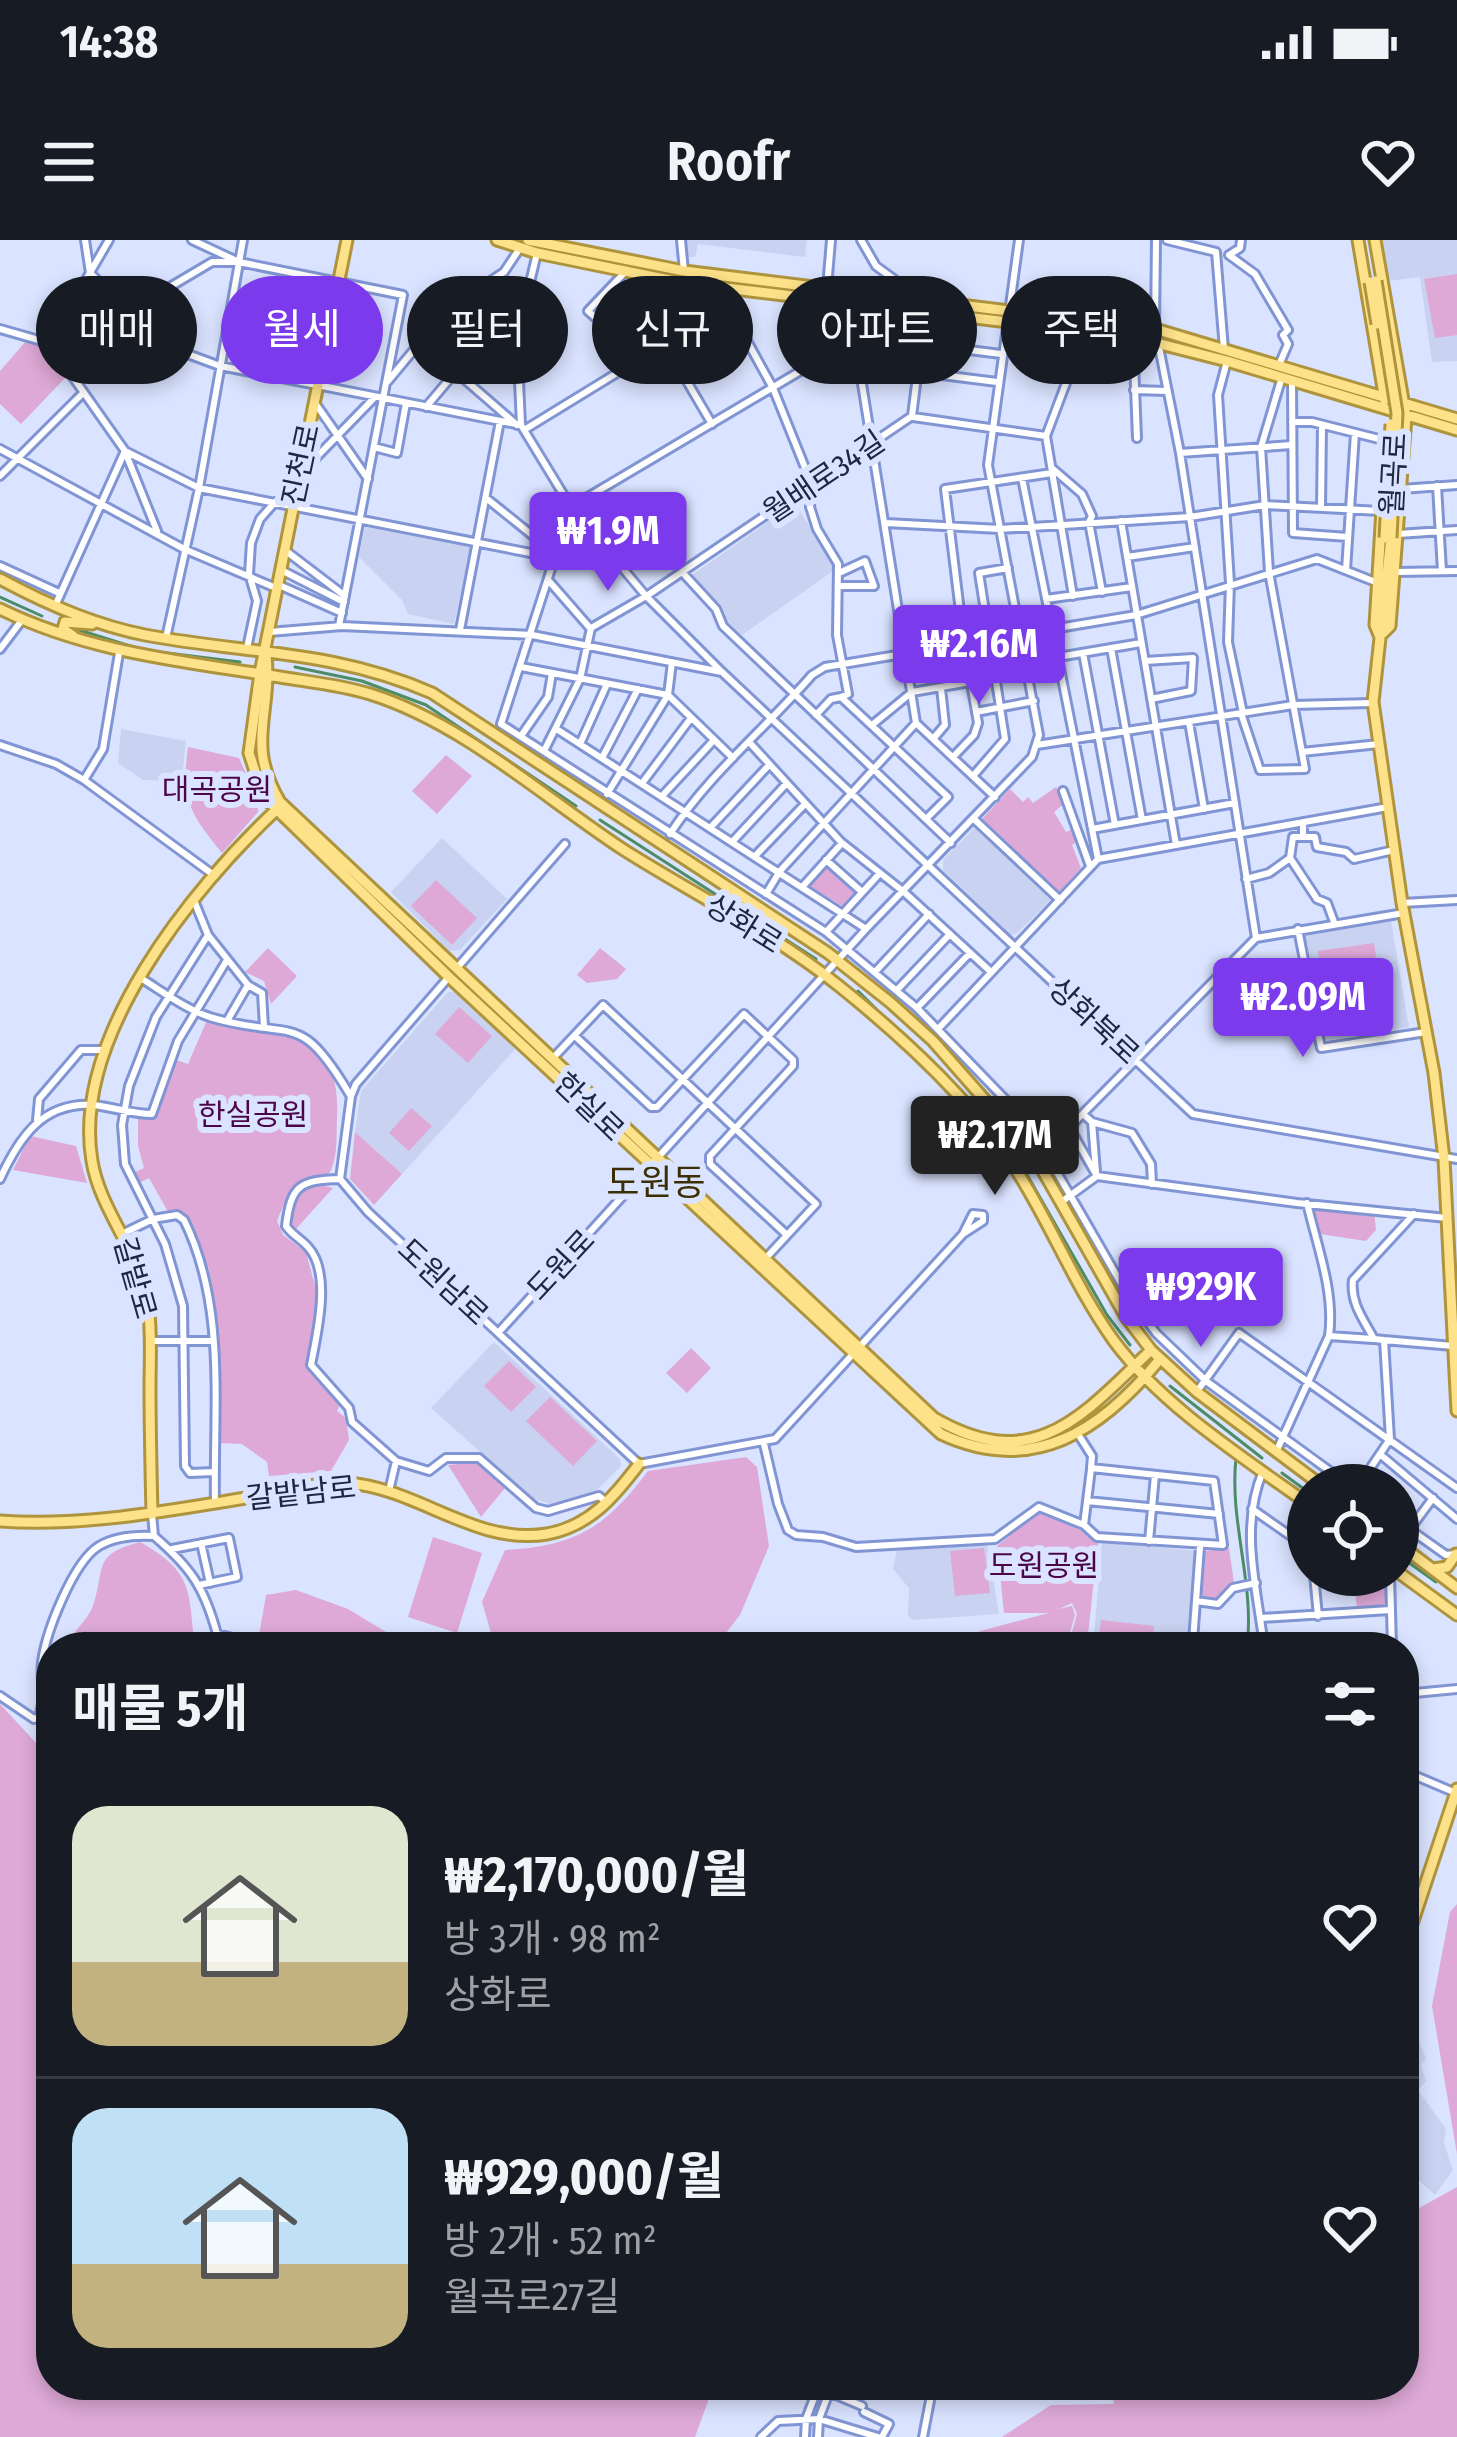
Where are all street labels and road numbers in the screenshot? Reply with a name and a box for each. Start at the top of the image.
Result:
street label: 진천로 [275,421,327,509]
street label: 월배로34길 [757,423,891,531]
street label: 월곡로 [1374,432,1414,516]
street label: 상화로 [699,887,789,961]
street label: 상화북로 [1041,970,1147,1072]
street label: 한실로 [547,1065,631,1149]
street label: 도원로 [520,1222,602,1308]
street label: 도원남로 [390,1231,496,1333]
street label: 갈밭로 [106,1233,164,1323]
street label: 갈밭남로 [244,1469,358,1517]

